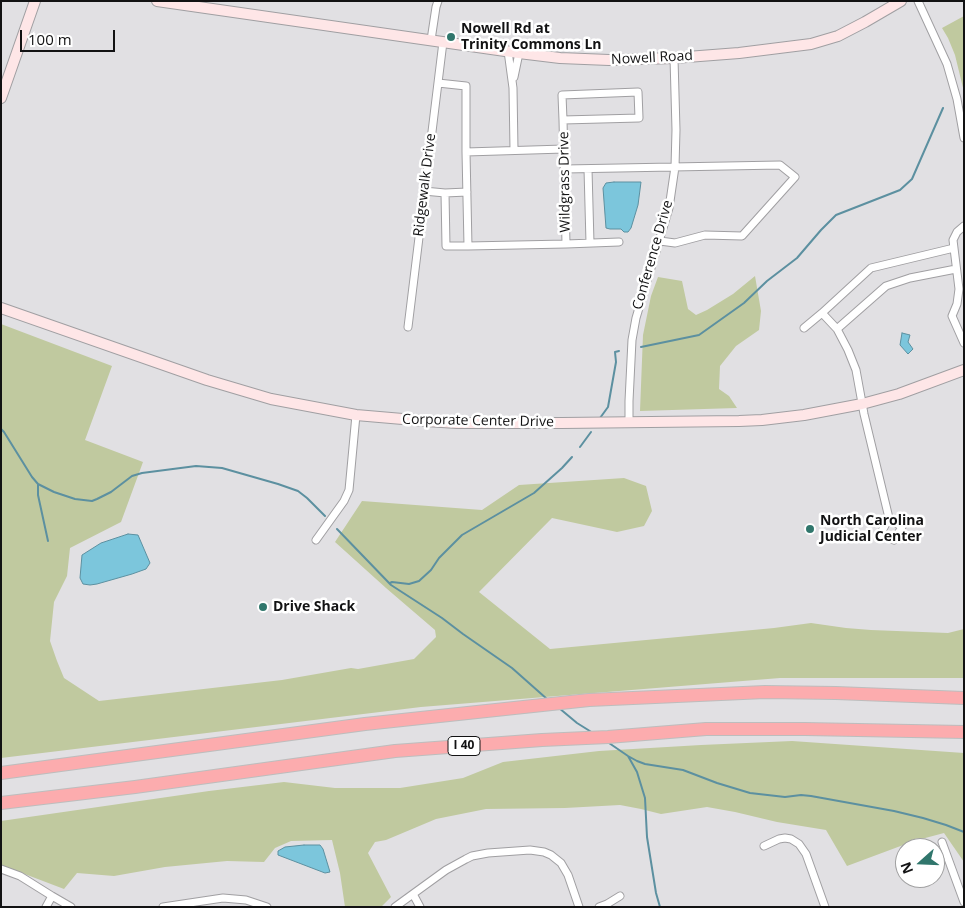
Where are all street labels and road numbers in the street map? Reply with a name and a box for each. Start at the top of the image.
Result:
street label: Nowell Road [611,47,693,69]
street label: Wildgrass Drive [556,131,574,233]
street label: Ridgewalk Drive [410,133,440,237]
street label: Conference Drive [629,198,677,312]
street label: Corporate Center Drive [402,411,554,431]
road number: I 40 [448,736,480,756]

